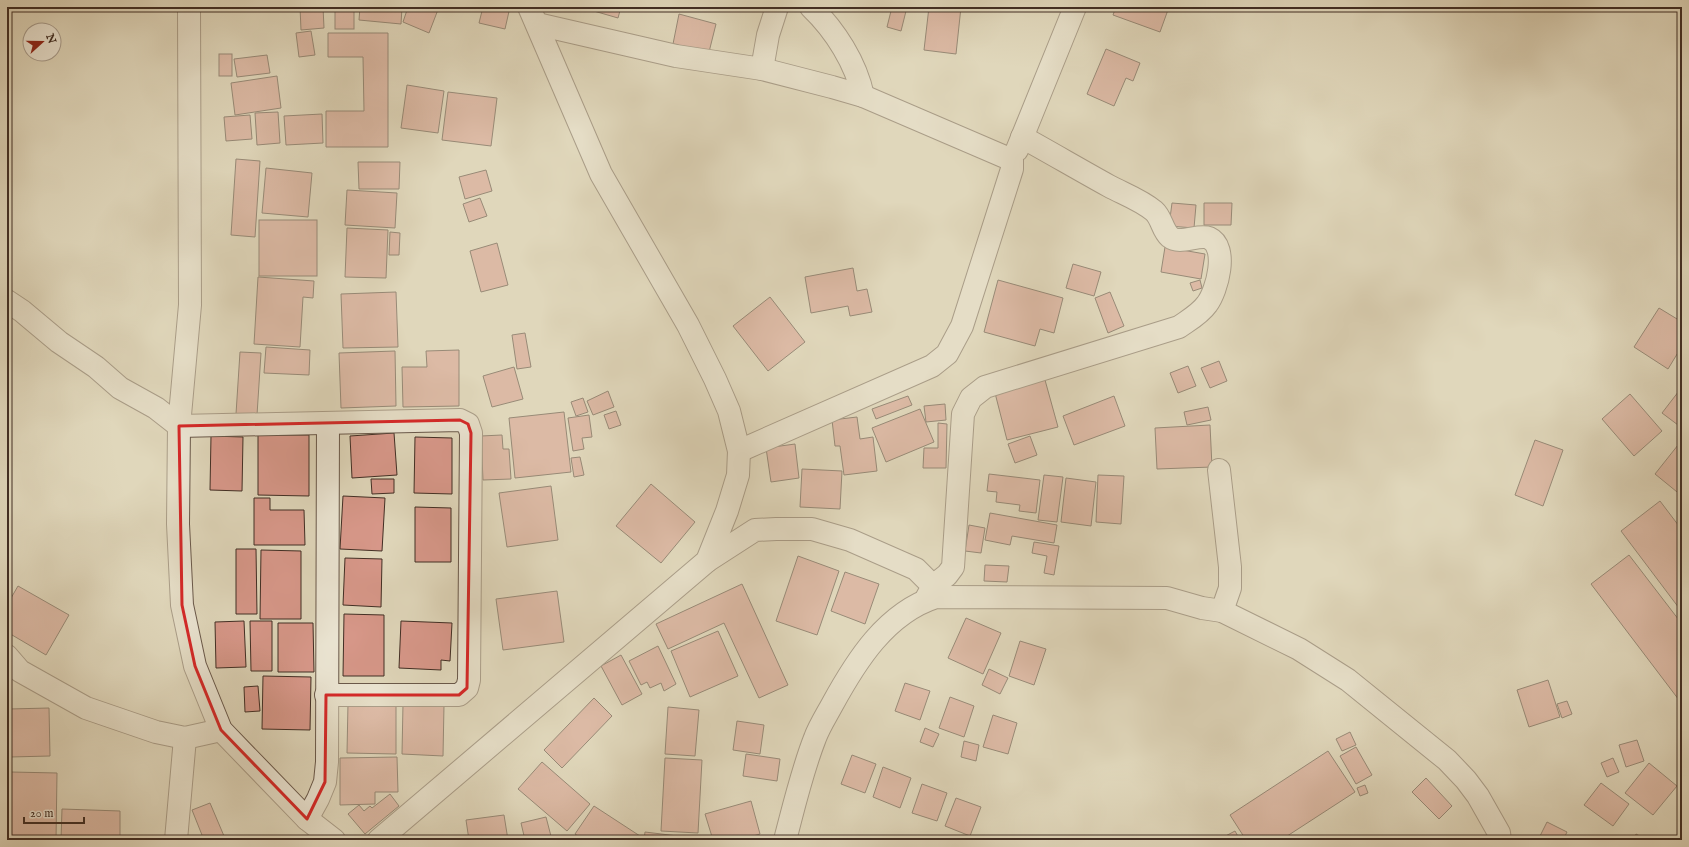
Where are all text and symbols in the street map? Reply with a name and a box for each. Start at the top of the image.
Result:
north arrow [22,22,62,62]
text: N [42,31,59,46]
scale bar [24,799,84,825]
text: 20 m [30,806,53,821]

